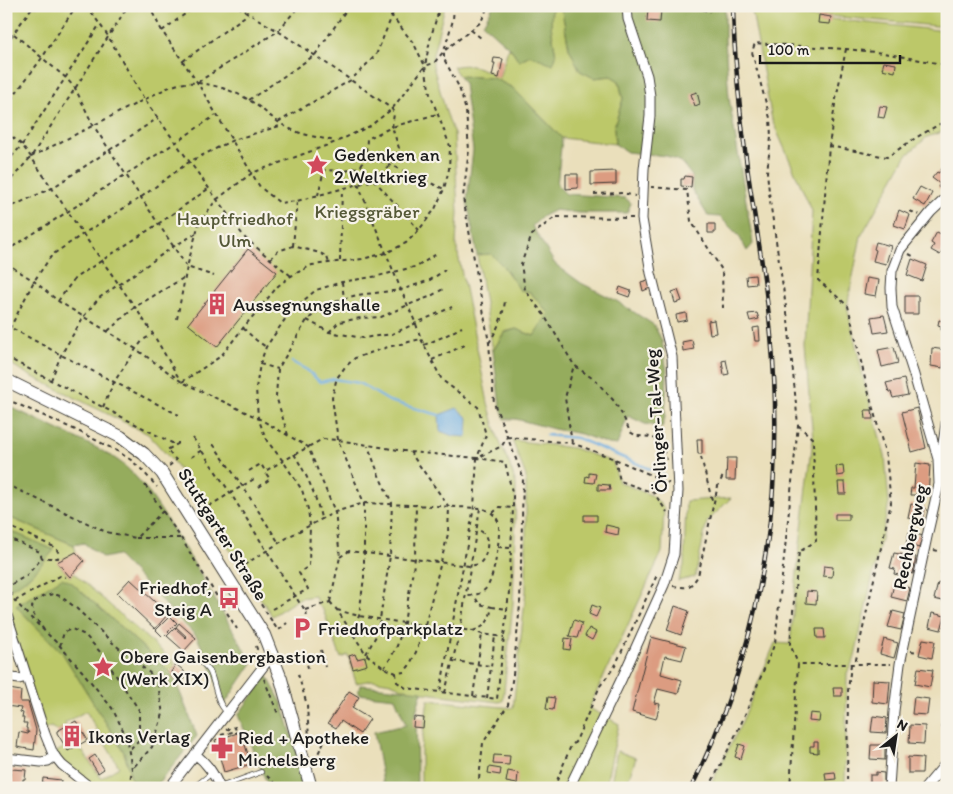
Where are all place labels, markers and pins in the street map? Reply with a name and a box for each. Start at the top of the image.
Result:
place label: Gedenken an 2.Weltkrieg [334,143,440,188]
place icon: Gedenken an 2.Weltkrieg [304,152,330,178]
building icon: Aussegnungshalle [204,291,230,317]
place label: Aussegnungshalle [233,293,380,316]
place label: Friedhof, Steig A [139,576,212,621]
bus stop icon: Friedhof, Steig A [216,585,242,611]
parking icon: Friedhofparkplatz [289,615,315,641]
place label: Friedhofparkplatz [318,617,463,640]
place label: Obere Gaisenbergbastion (Werk XIX) [120,645,326,690]
place icon: Obere Gaisenbergbastion (Werk XIX) [90,654,116,680]
building icon: Ikons Verlag [59,723,85,749]
place label: Ikons Verlag [88,725,190,748]
place label: Ried + Apotheke Michelsberg [238,726,369,771]
pharmacy icon: Ried + Apotheke Michelsberg [209,735,235,761]

